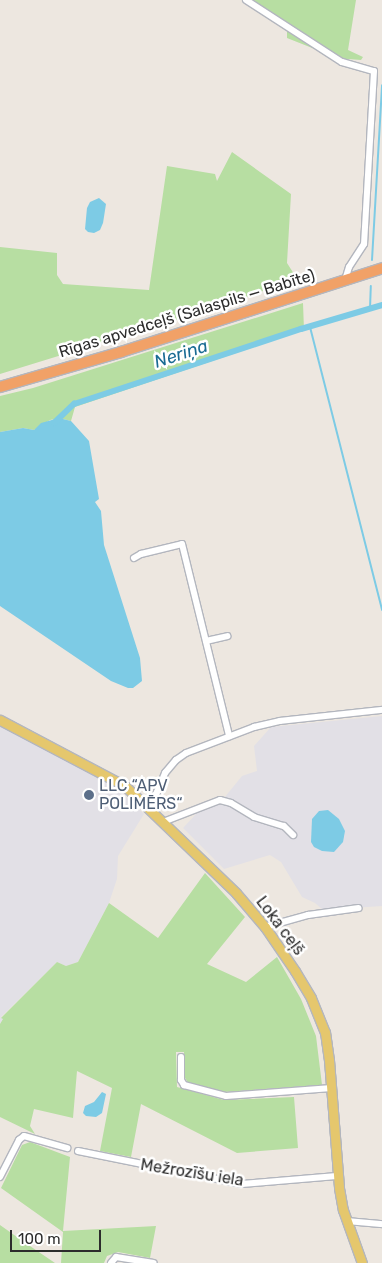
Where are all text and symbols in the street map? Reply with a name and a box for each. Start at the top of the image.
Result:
street label: Rīgas apvedceļš (Salaspils — Babīte) [57,266,317,362]
water label: Neriņa [151,335,211,373]
place label: LLC “APV POLIMĒRS“ [99,776,183,814]
marker: LLC “APV POLIMĒRS“ [83,789,95,801]
street label: Loka ceļš [252,893,308,959]
street label: Mežrozīšu iela [139,1155,245,1191]
scale bar [12,1220,104,1252]
text: 100 m [18,1230,60,1248]

